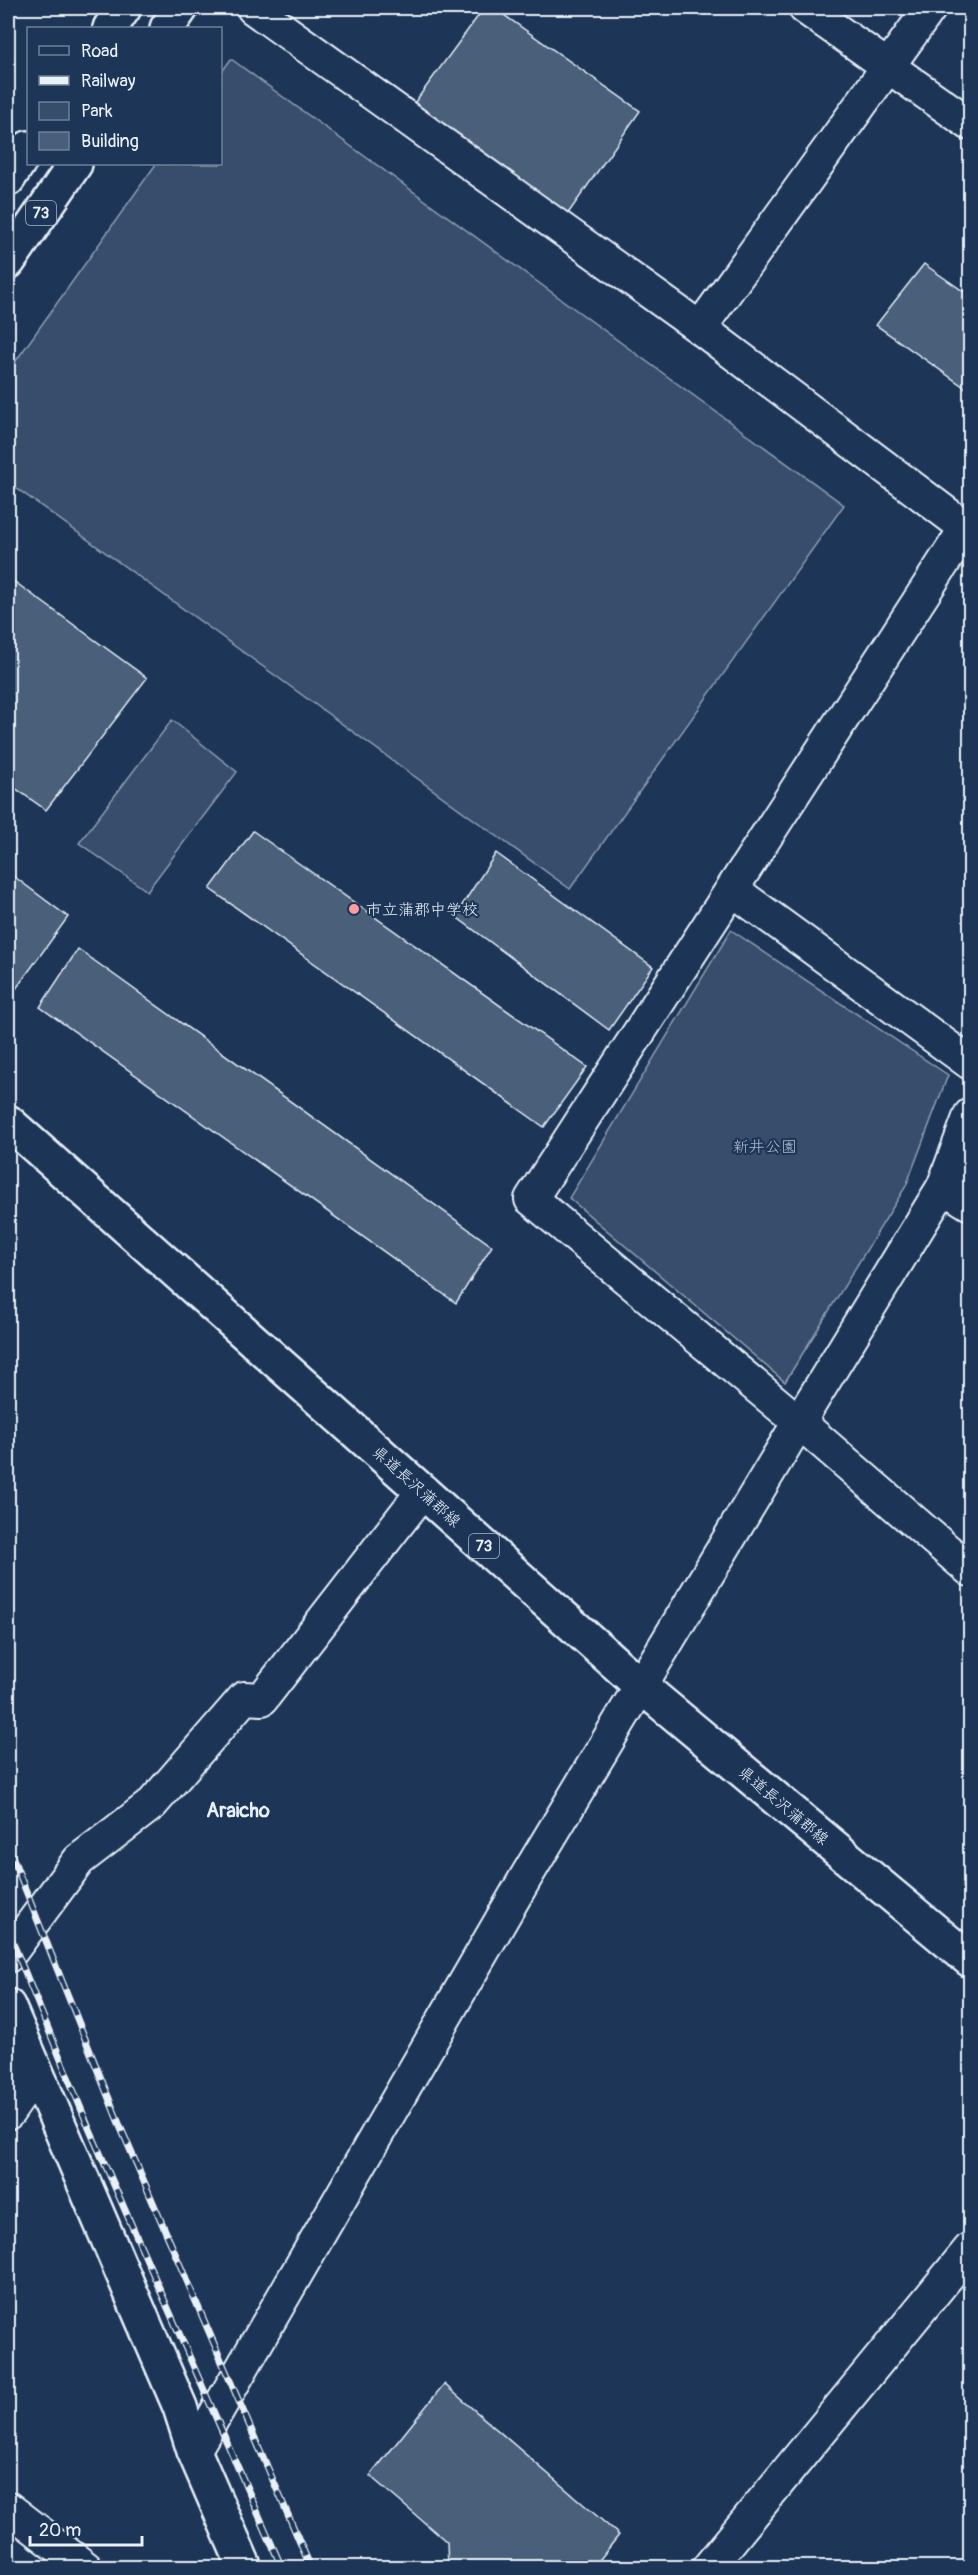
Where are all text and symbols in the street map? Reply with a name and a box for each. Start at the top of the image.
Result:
legend [27,27,222,165]
text: Road [81,40,118,63]
text: Railway [81,70,136,93]
text: Park [81,100,113,123]
text: Building [81,130,139,153]
road number: 73 [26,201,56,225]
place label: 市立蒲郡中学校 [366,900,478,920]
marker: 市立蒲郡中学校 [347,902,361,916]
park label: 新井公園 [733,1137,797,1157]
street label: 県道長沢蒲郡線 [368,1442,465,1532]
road number: 73 [469,1534,499,1558]
street label: 県道長沢蒲郡線 [734,1762,833,1849]
district label: Araicho [206,1798,270,1823]
scale bar [30,2509,142,2547]
text: 20 m [39,2519,81,2542]

